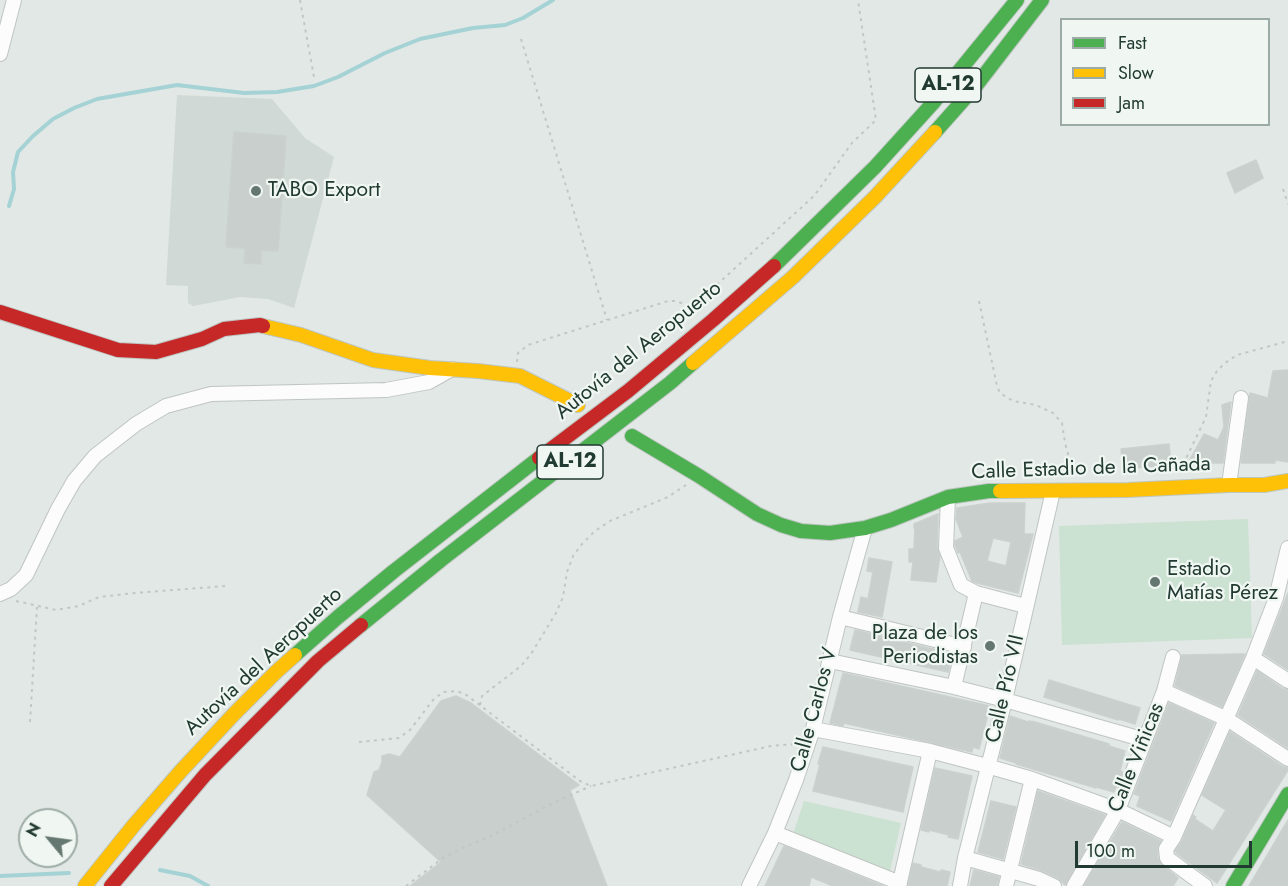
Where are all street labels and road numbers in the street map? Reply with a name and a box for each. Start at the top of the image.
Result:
road number: AL-12 [915,68,981,102]
street label: Autovía del Aeropuerto [551,276,727,426]
road number: AL-12 [537,445,603,479]
street label: Calle Estadio de la Cañada [971,452,1211,486]
street label: Autovía del Aeropuerto [180,582,348,742]
street label: Calle Pío VII [981,633,1031,745]
street label: Calle Carlos V [786,645,844,775]
street label: Calle Viñicas [1104,700,1170,816]

